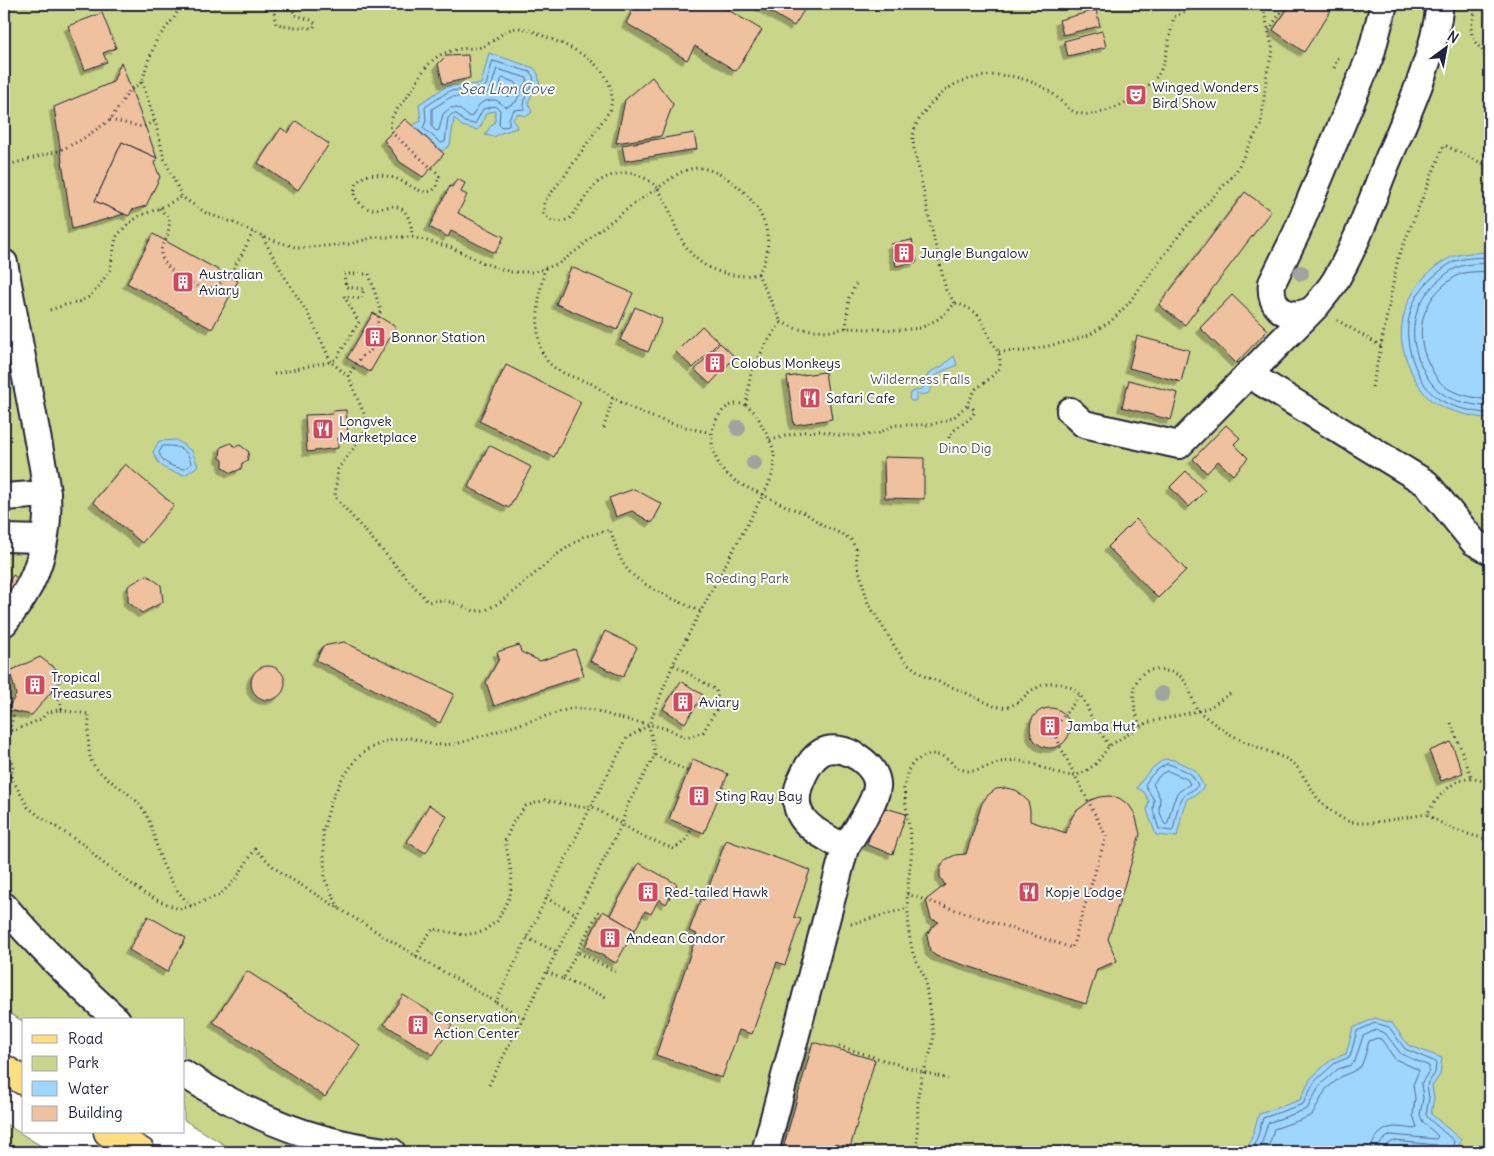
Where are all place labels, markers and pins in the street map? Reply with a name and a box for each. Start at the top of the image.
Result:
place label: Winged Wonders Bird Show [1152,78,1259,112]
theatre icon: Winged Wonders Bird Show [1124,83,1148,107]
building icon: Jungle Bungalow [892,241,916,265]
place label: Jungle Bungalow [920,244,1028,262]
place label: Australian Aviary [199,265,263,299]
building icon: Australian Aviary [171,270,195,294]
building icon: Bonnor Station [363,325,387,349]
place label: Bonnor Station [391,328,485,346]
building icon: Colobus Monkeys [703,351,727,375]
place label: Colobus Monkeys [731,354,841,372]
restaurant icon: Safari Cafe [798,386,822,410]
place label: Safari Cafe [826,389,895,407]
place label: Longvek Marketplace [339,412,417,446]
restaurant icon: Longvek Marketplace [311,417,335,441]
place label: Tropical Treasures [51,668,112,702]
building icon: Tropical Treasures [23,673,47,697]
building icon: Aviary [671,690,695,714]
place label: Aviary [699,693,740,711]
building icon: Jamba Hut [1038,714,1062,738]
place label: Jamba Hut [1066,717,1136,735]
building icon: Sting Ray Bay [687,784,711,808]
place label: Sting Ray Bay [715,787,803,805]
building icon: Red-tailed Hawk [636,880,660,904]
restaurant icon: Kopje Lodge [1017,880,1041,904]
place label: Red-tailed Hawk [664,883,768,901]
place label: Kopje Lodge [1045,883,1122,901]
building icon: Andean Condor [598,926,622,950]
place label: Andean Condor [626,929,725,947]
place label: Conservation Action Center [434,1008,520,1042]
building icon: Conservation Action Center [406,1013,430,1037]

